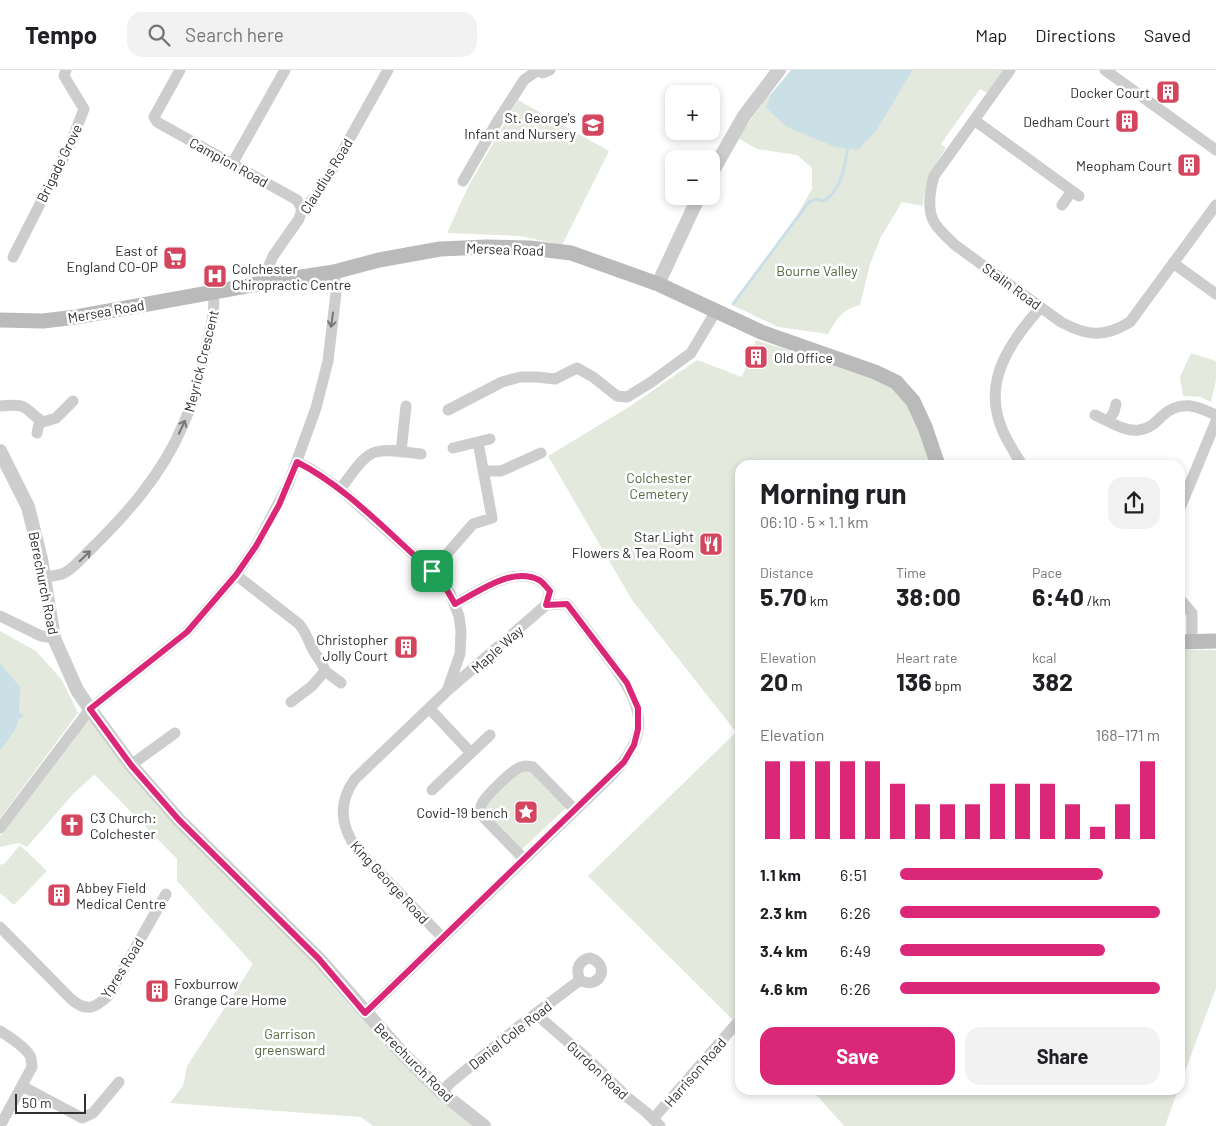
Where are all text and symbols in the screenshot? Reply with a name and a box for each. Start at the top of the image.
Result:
search box [127,12,477,57]
text: Tempo [25,20,97,49]
icon: search [145,21,173,49]
text: Search here [185,23,284,46]
text: Map [975,24,1007,46]
text: Directions [1035,24,1116,46]
text: Saved [1144,24,1191,46]
building icon: Docker Court [1155,79,1181,105]
place label: Docker Court [1070,84,1150,101]
map controls [665,85,720,205]
button: + [665,85,720,140]
building icon: Dedham Court [1114,108,1140,134]
place label: St. George's Infant and Nursery [464,109,577,142]
school or university icon: St. George's Infant and Nursery [580,112,606,138]
place label: Dedham Court [1023,113,1110,130]
street label: Brigade Grove [33,121,85,205]
street label: Campion Road [187,133,271,191]
street label: Claudius Road [296,135,356,217]
button: − [665,150,720,205]
building icon: Meopham Court [1176,152,1202,178]
place label: Meopham Court [1076,157,1172,174]
street label: Mersea Road [466,239,544,259]
place label: East of England CO-OP [67,242,158,275]
supermarket icon: East of England CO-OP [162,245,188,271]
street label: Stalin Road [979,259,1045,313]
place label: Colchester Chiropractic Centre [232,260,351,293]
park label: Bourne Valley [776,262,858,279]
hospital icon: Colchester Chiropractic Centre [202,263,228,289]
street label: Mersea Road [66,296,146,326]
street label: Meyrick Crescent [180,308,222,414]
one-way arrow [327,312,337,328]
building icon: Old Office [743,344,769,370]
place label: Old Office [774,349,833,366]
one-way arrow [178,420,187,435]
park label: Colchester Cemetery [626,469,692,502]
text: Morning run [760,476,907,510]
button: share [1108,477,1160,529]
text: 06:10 · 5 × 1.1 km [760,512,869,531]
place label: Star Light Flowers & Tea Room [572,528,694,561]
street label: Berechurch Road [26,530,62,636]
restaurant icon: Star Light Flowers & Tea Room [698,531,724,557]
one-way arrow [78,550,91,562]
pin [411,550,453,592]
icon: arrive [418,557,446,585]
text: Distance [760,564,813,581]
text: Time [896,564,926,581]
text: Pace [1032,564,1062,581]
text: 5.70 [760,581,807,611]
text: 38:00 [896,581,961,611]
text: 6:40 [1032,581,1084,611]
text: km [807,592,828,609]
text: /km [1084,592,1111,609]
street label: Maple Way [468,621,527,677]
place label: Christopher Jolly Court [316,631,388,664]
building icon: Christopher Jolly Court [393,634,419,660]
text: Elevation [760,649,816,666]
text: Heart rate [896,649,957,666]
text: kcal [1032,649,1056,666]
text: 20 [760,666,788,696]
text: 136 [896,666,932,696]
text: 382 [1032,666,1073,696]
text: m [788,677,803,694]
text: bpm [932,677,962,694]
text: Elevation [760,725,824,744]
text: 168–171 m [1095,725,1160,744]
place icon: Covid-19 bench [513,799,539,825]
place label: Covid-19 bench [417,804,508,821]
place label: C3 Church: Colchester [90,809,157,842]
church icon: C3 Church: Colchester [59,812,85,838]
street label: King George Road [347,837,433,927]
text: 1.1 km [760,865,801,884]
text: 6:51 [840,865,867,884]
place label: Abbey Field Medical Centre [76,879,166,912]
building icon: Abbey Field Medical Centre [46,882,72,908]
text: 2.3 km [760,903,807,922]
text: 6:26 [840,903,870,922]
street label: Ypres Road [97,935,147,1001]
text: 3.4 km [760,941,808,960]
text: 6:49 [840,941,871,960]
place label: Foxburrow Grange Care Home [174,975,287,1008]
building icon: Foxburrow Grange Care Home [144,978,170,1004]
text: 4.6 km [760,979,808,998]
text: 6:26 [840,979,870,998]
street label: Daniel Cole Road [465,997,555,1073]
street label: Berechurch Road [371,1019,457,1105]
park label: Garrison greensward [254,1025,326,1058]
button: Save [760,1027,955,1085]
button: Share [965,1027,1160,1085]
street label: Harrison Road [660,1034,730,1110]
street label: Gurdon Road [564,1037,632,1103]
scale bar [15,1091,86,1114]
text: 50 m [22,1094,51,1111]

